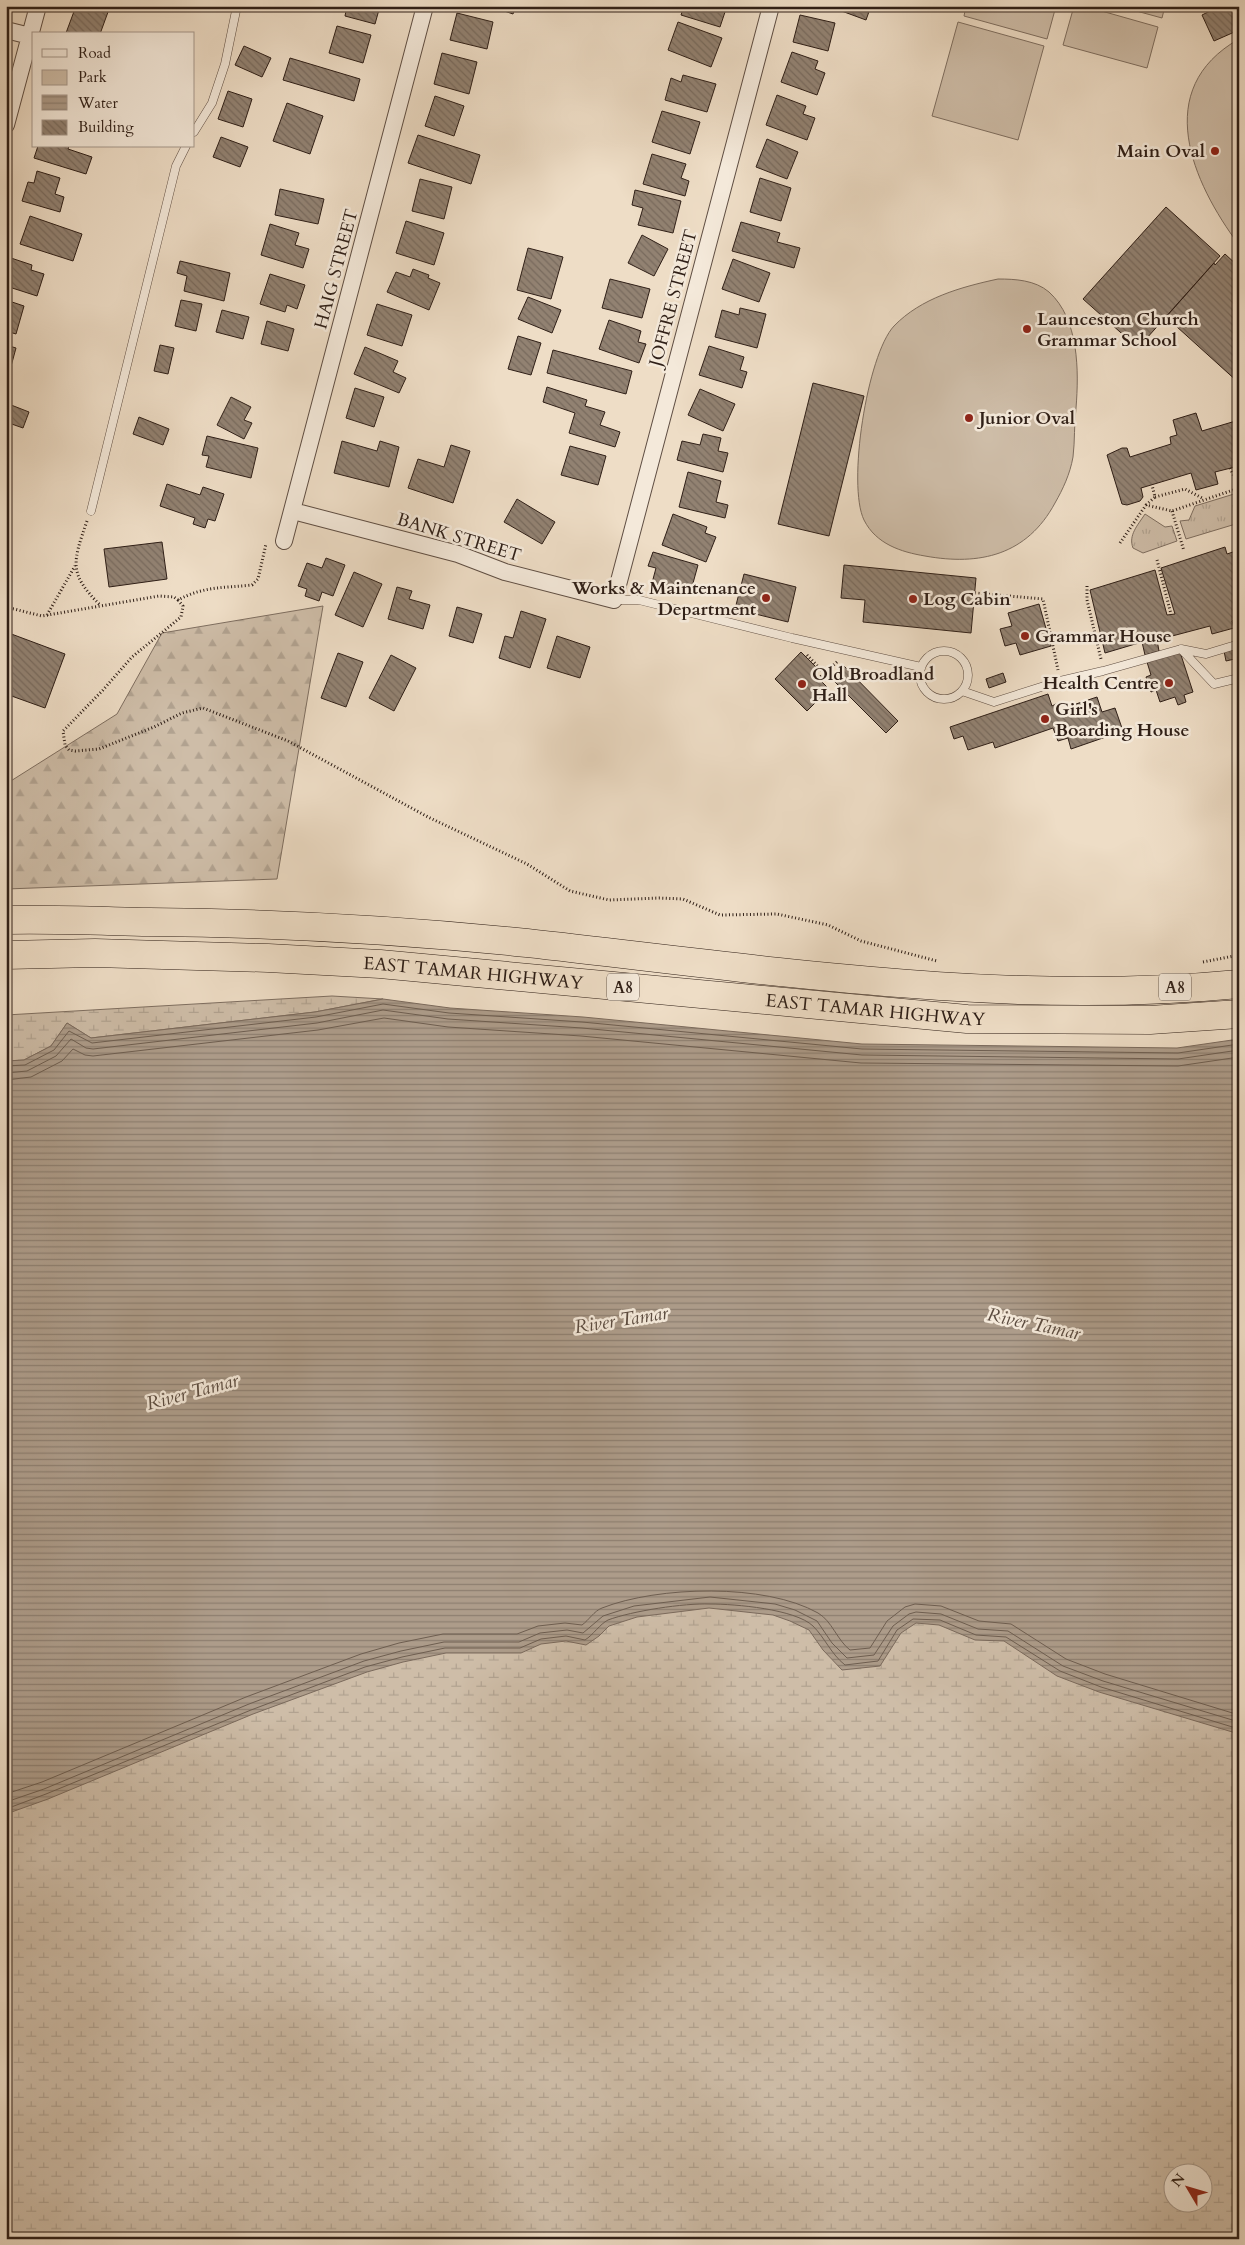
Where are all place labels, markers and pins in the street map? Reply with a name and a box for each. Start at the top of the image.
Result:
place label: Main Oval [1117,139,1205,164]
marker: Main Oval [1209,145,1221,157]
place label: Launceston Church Grammar School [1037,307,1199,353]
marker: Launceston Church Grammar School [1021,323,1033,335]
place label: Junior Oval [976,406,1075,431]
marker: Junior Oval [963,412,975,424]
place label: Works & Maintenance Department [571,576,757,622]
place label: Log Cabin [923,587,1011,612]
marker: Works & Maintenance Department [760,592,772,604]
marker: Log Cabin [907,593,919,605]
place label: Grammar House [1035,624,1172,649]
marker: Grammar House [1019,630,1031,642]
place label: Old Broadland Hall [812,662,935,708]
place label: Health Centre [1043,671,1159,696]
marker: Health Centre [1163,677,1175,689]
marker: Old Broadland Hall [796,678,808,690]
place label: Girl's Boarding House [1055,697,1189,743]
marker: Girl's Boarding House [1039,713,1051,725]

